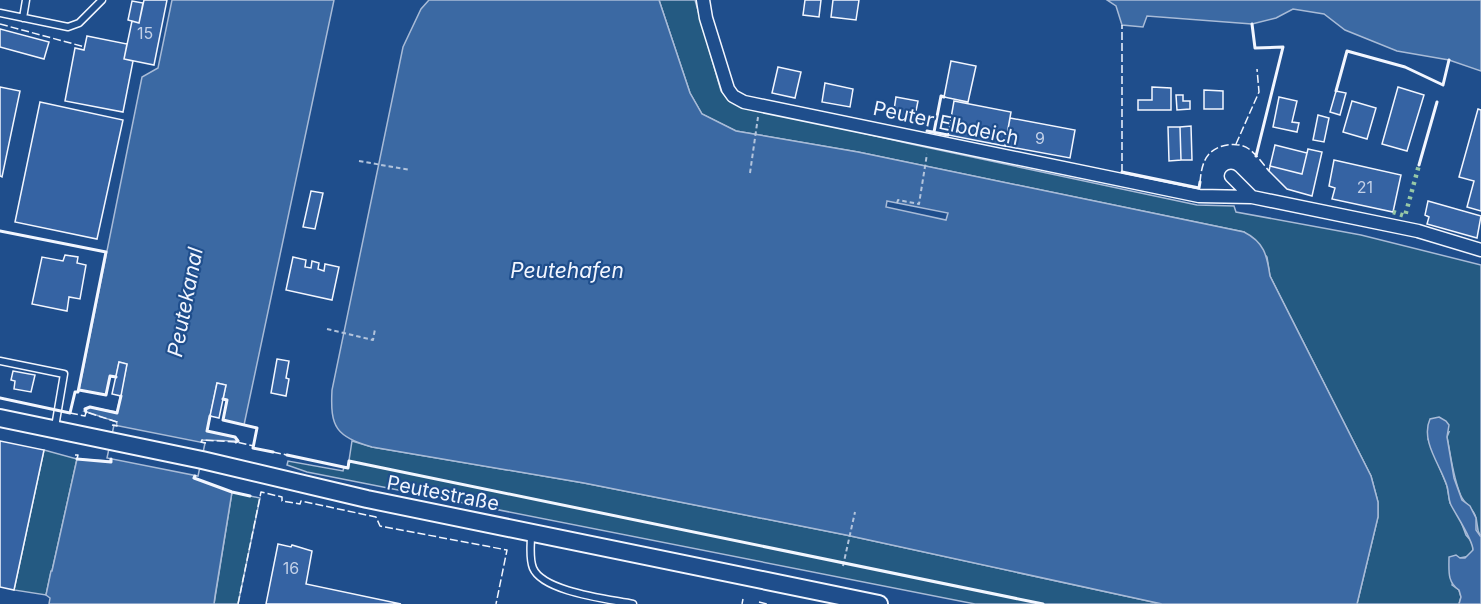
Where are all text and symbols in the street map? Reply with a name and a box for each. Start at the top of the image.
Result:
house number: 15 [137,23,153,43]
street label: Peuter Elbdeich [871,96,1021,150]
house number: 9 [1035,128,1045,148]
house number: 21 [1357,177,1373,197]
water label: Peutekanal [162,244,208,359]
water label: Peutehafen [510,258,624,283]
street label: Peutestraße [385,470,501,516]
house number: 16 [283,558,299,578]

